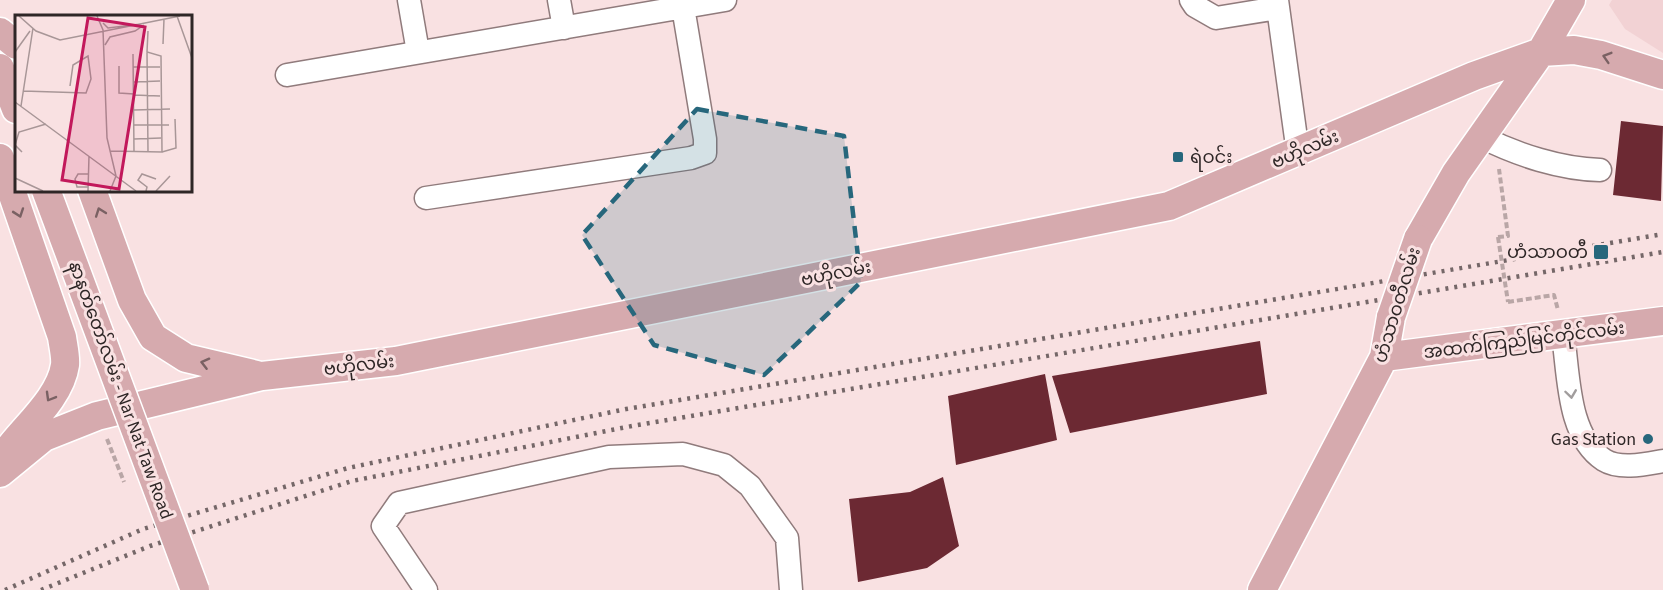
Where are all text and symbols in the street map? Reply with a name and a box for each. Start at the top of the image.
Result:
inset map [15,15,192,192]
one-way arrow [1602,52,1613,64]
street label: ဗဟိုလမ်း [1267,122,1344,177]
place label: ရဲဝင်း [1190,144,1232,172]
marker: ရဲဝင်း [1171,150,1185,164]
one-way arrow [12,207,24,218]
one-way arrow [94,207,107,218]
place label: ဟံသာဝတီ [1507,238,1588,265]
marker: ဟံသာဝတီ [1592,243,1610,261]
street label: ဟံသာဝတီလမ်း [1366,244,1427,366]
street label: ဗဟိုလမ်း [798,252,874,295]
street label: နာနတ်တော်လမ်း - Nar Nat Taw Road [60,257,180,524]
street label: အထက်ကြည်မြင်တိုင်လမ်း [1422,314,1626,367]
street label: ဗဟိုလမ်း [322,347,396,384]
one-way arrow [200,357,210,370]
one-way arrow [1565,389,1577,398]
one-way arrow [46,391,57,401]
place label: Gas Station [1551,427,1636,452]
marker: Gas Station [1641,432,1655,446]

